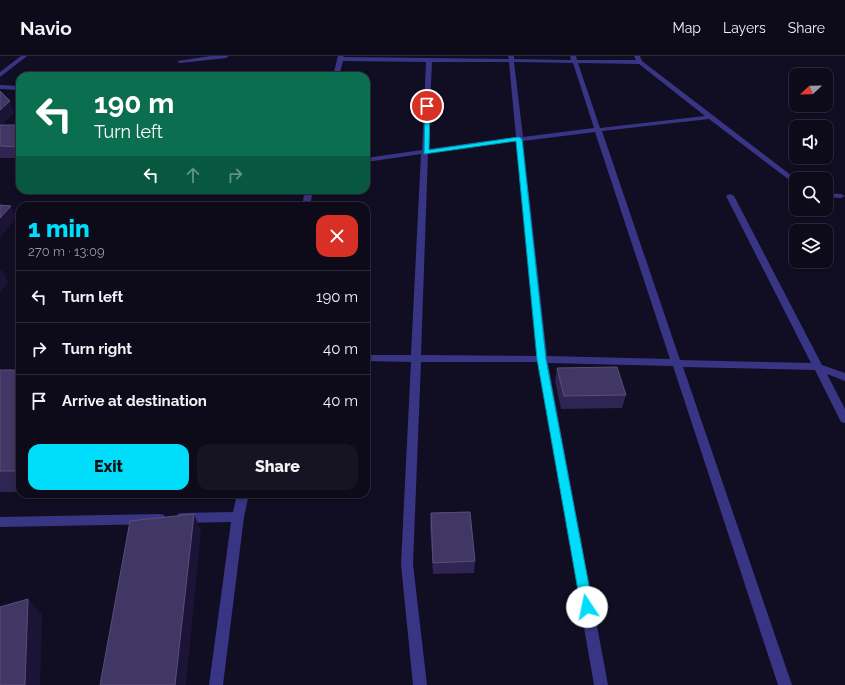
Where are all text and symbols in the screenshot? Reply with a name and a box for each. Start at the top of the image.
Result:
text: Navio [20,17,72,39]
text: Map [673,20,701,36]
text: Layers [723,20,766,36]
text: Share [788,20,825,36]
north arrow [789,68,833,112]
map controls [789,68,833,268]
text: 190 m [94,87,174,120]
icon: left [28,88,80,140]
pin [410,89,444,123]
icon: arrive [416,95,438,117]
button: sound [789,120,833,164]
text: Turn left [94,121,163,142]
icon: left [140,164,162,186]
icon: ahead [182,164,204,186]
icon: right [224,164,246,186]
button: search [789,172,833,216]
text: 1 min [28,214,90,243]
button: close [316,215,358,257]
button: layers [789,224,833,268]
text: 270 m · 13:09 [28,244,105,259]
icon: left [28,286,50,308]
text: Turn left [62,288,123,306]
text: 190 m [316,288,358,306]
icon: right [28,338,50,360]
text: Turn right [62,340,132,358]
text: 40 m [323,340,358,358]
icon: arrive [28,390,50,412]
text: Arrive at destination [62,392,207,410]
text: 40 m [323,392,358,410]
button: Exit [28,444,189,490]
button: Share [197,444,358,490]
position arrow [566,586,608,628]

